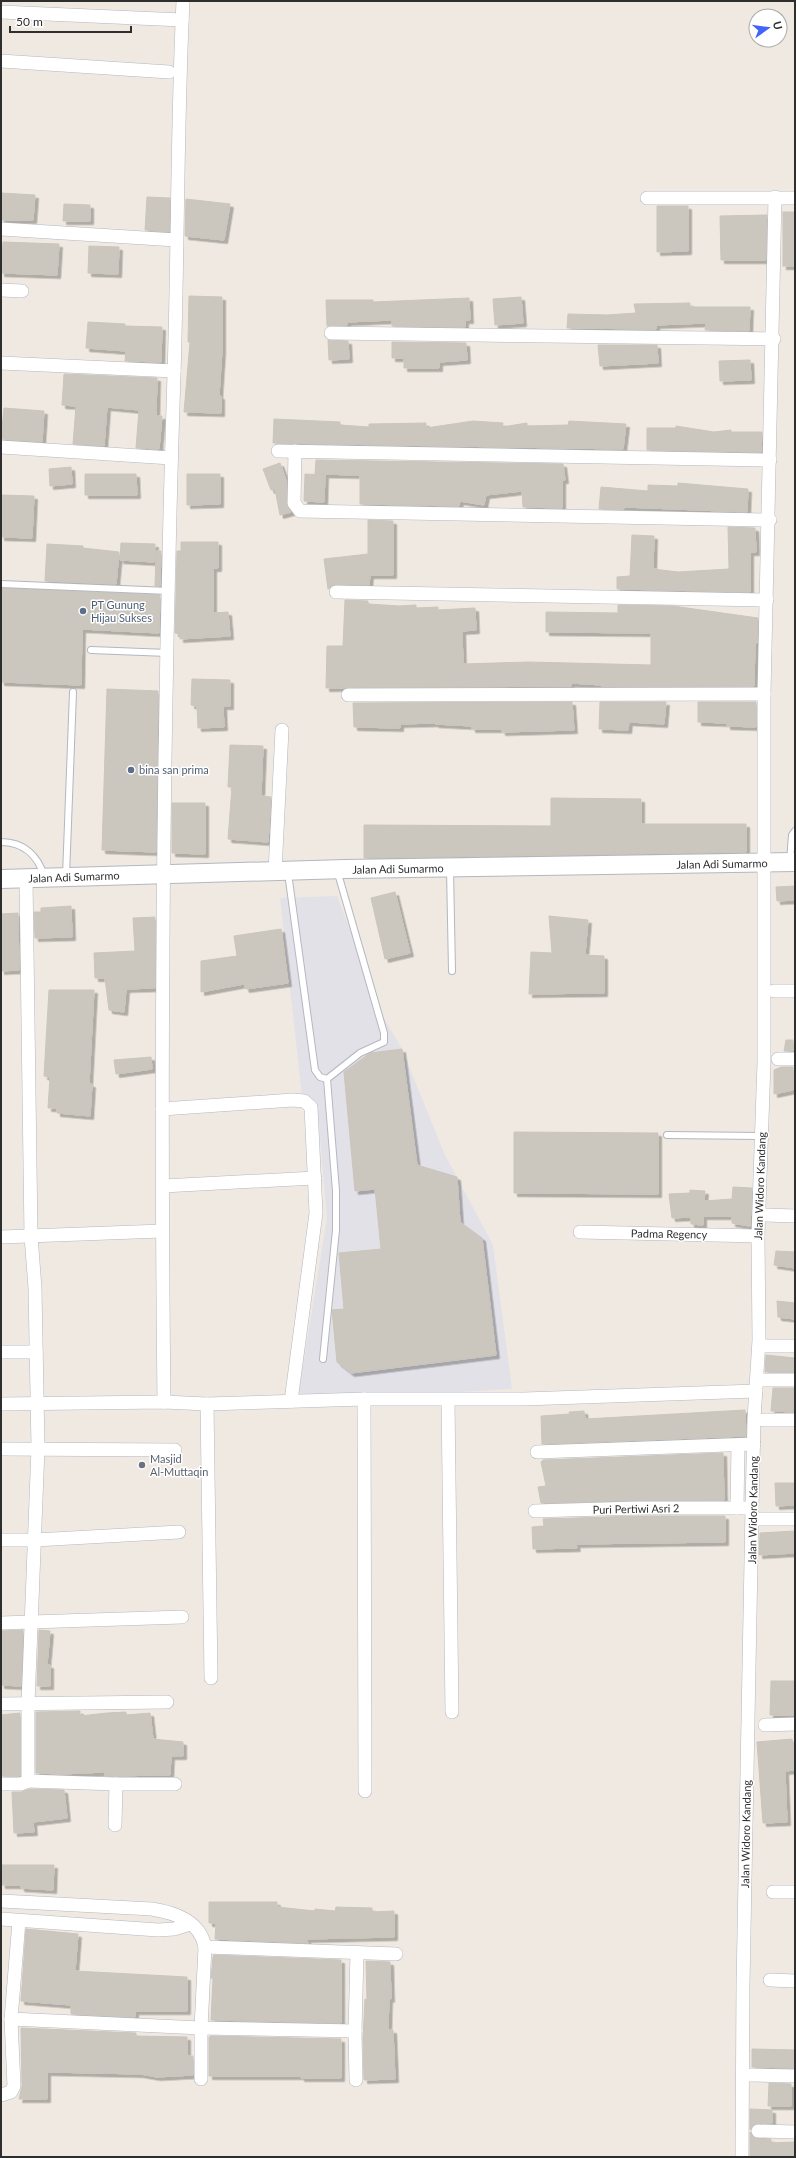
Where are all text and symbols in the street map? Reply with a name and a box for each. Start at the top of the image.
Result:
scale bar [10,8,131,34]
north arrow [748,8,788,48]
text: 50 m [16,14,43,29]
text: U [771,20,785,31]
place label: PT Gunung Hijau Sukses [91,598,152,624]
marker: PT Gunung Hijau Sukses [78,606,88,616]
place label: bina san prima [139,763,209,776]
marker: bina san prima [126,765,136,775]
street label: Jalan Adi Sumarmo [676,856,768,871]
street label: Jalan Adi Sumarmo [352,861,444,876]
street label: Jalan Adi Sumarmo [28,868,120,885]
street label: Jalan Widoro Kandang [751,1131,768,1240]
street label: Padma Regency [631,1226,708,1241]
place label: Masjid Al-Muttaqin [150,1452,208,1478]
street label: Jalan Widoro Kandang [745,1455,760,1564]
marker: Masjid Al-Muttaqin [137,1460,147,1470]
street label: Puri Pertiwi Asri 2 [592,1501,680,1516]
street label: Jalan Widoro Kandang [738,1779,753,1888]

